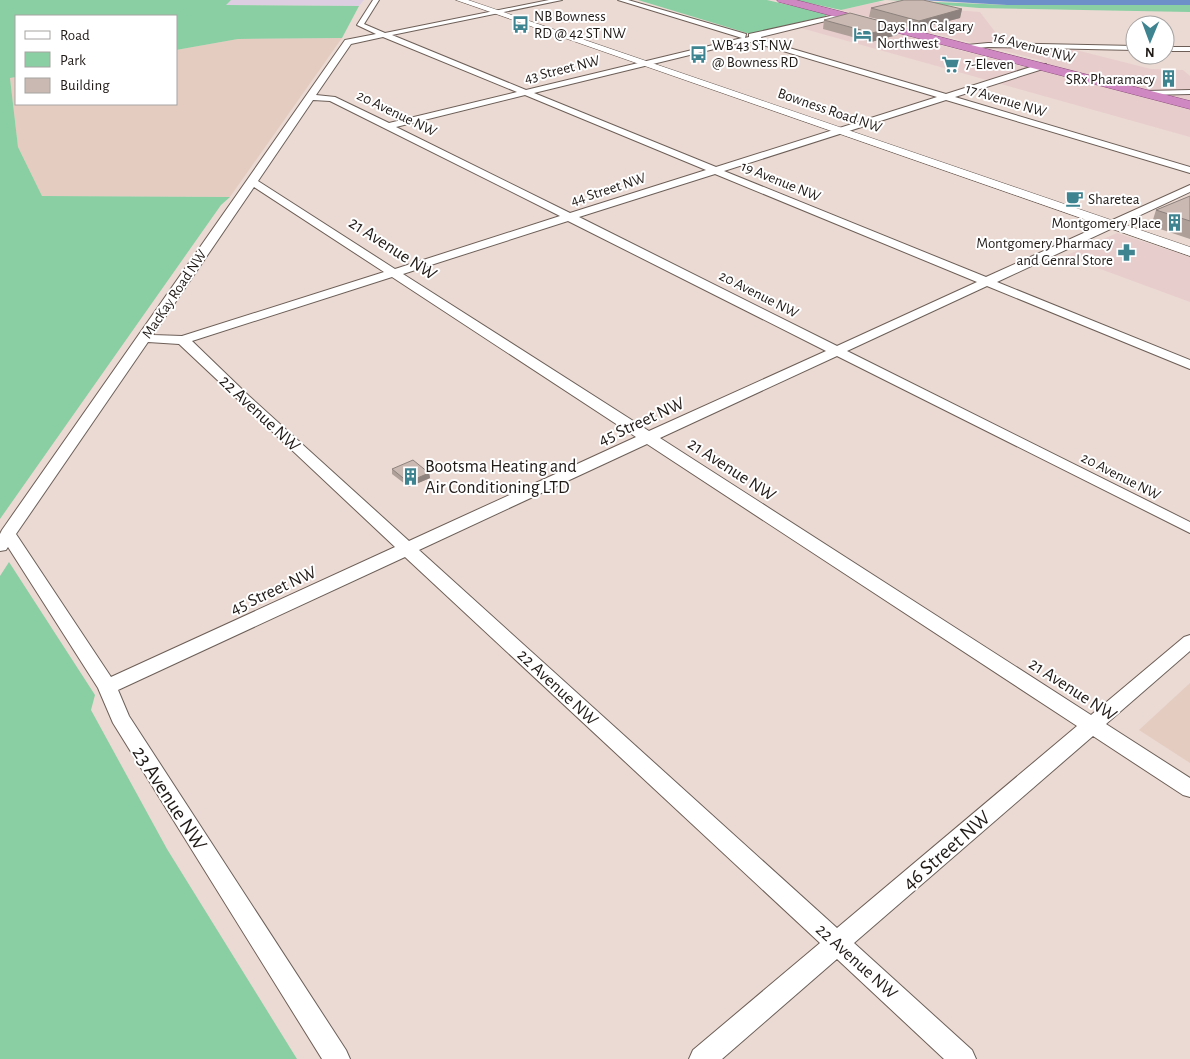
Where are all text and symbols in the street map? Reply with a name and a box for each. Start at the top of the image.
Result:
place label: NB Bowness RD @ 42 ST NW [534,9,627,41]
legend [15,15,178,105]
bus stop icon: NB Bowness RD @ 42 ST NW [510,15,530,35]
north arrow [1125,15,1175,65]
place label: Days Inn Calgary Northwest [877,19,974,51]
hotel icon: Days Inn Calgary Northwest [853,25,873,45]
text: Road [60,28,90,43]
street label: 16 Avenue NW [991,29,1077,66]
place label: WB 43 ST NW @ Bowness RD [712,38,799,70]
bus stop icon: WB 43 ST NW @ Bowness RD [688,44,708,64]
text: N [1145,45,1155,59]
text: Park [60,53,86,68]
street label: 43 Street NW [523,53,602,86]
supermarket icon: 7-Eleven [941,54,961,74]
place label: 7-Eleven [965,57,1014,72]
building icon: SRx Pharamacy [1159,69,1179,89]
place label: SRx Pharamacy [1066,72,1156,87]
text: Building [60,78,110,93]
street label: 17 Avenue NW [964,81,1049,120]
street label: Bowness Road NW [776,86,884,136]
street label: 20 Avenue NW [354,88,440,139]
street label: 19 Avenue NW [739,159,823,204]
street label: 44 Street NW [569,170,648,209]
cafe icon: Sharetea [1064,189,1084,209]
place label: Sharetea [1088,192,1140,207]
building icon: Montgomery Place [1165,213,1185,233]
street label: 21 Avenue NW [345,214,440,284]
place label: Montgomery Place [1052,216,1161,231]
place label: Montgomery Pharmacy and Genral Store [976,236,1114,268]
pharmacy icon: Montgomery Pharmacy and Genral Store [1117,242,1137,262]
street label: MacKay Road NW [139,247,210,341]
street label: 20 Avenue NW [717,268,801,321]
street label: 22 Avenue NW [216,372,303,455]
street label: 45 Street NW [596,394,687,450]
street label: 21 Avenue NW [684,435,779,505]
street label: 20 Avenue NW [1079,450,1163,503]
place label: Bootsma Heating and Air Conditioning LTD [425,458,577,497]
building icon: Bootsma Heating and Air Conditioning LTD [401,466,421,486]
street label: 45 Street NW [228,563,319,619]
street label: 22 Avenue NW [514,646,601,729]
street label: 21 Avenue NW [1025,655,1120,725]
street label: 23 Avenue NW [128,743,211,854]
street label: 46 Street NW [898,807,995,894]
street label: 22 Avenue NW [812,921,901,1003]

